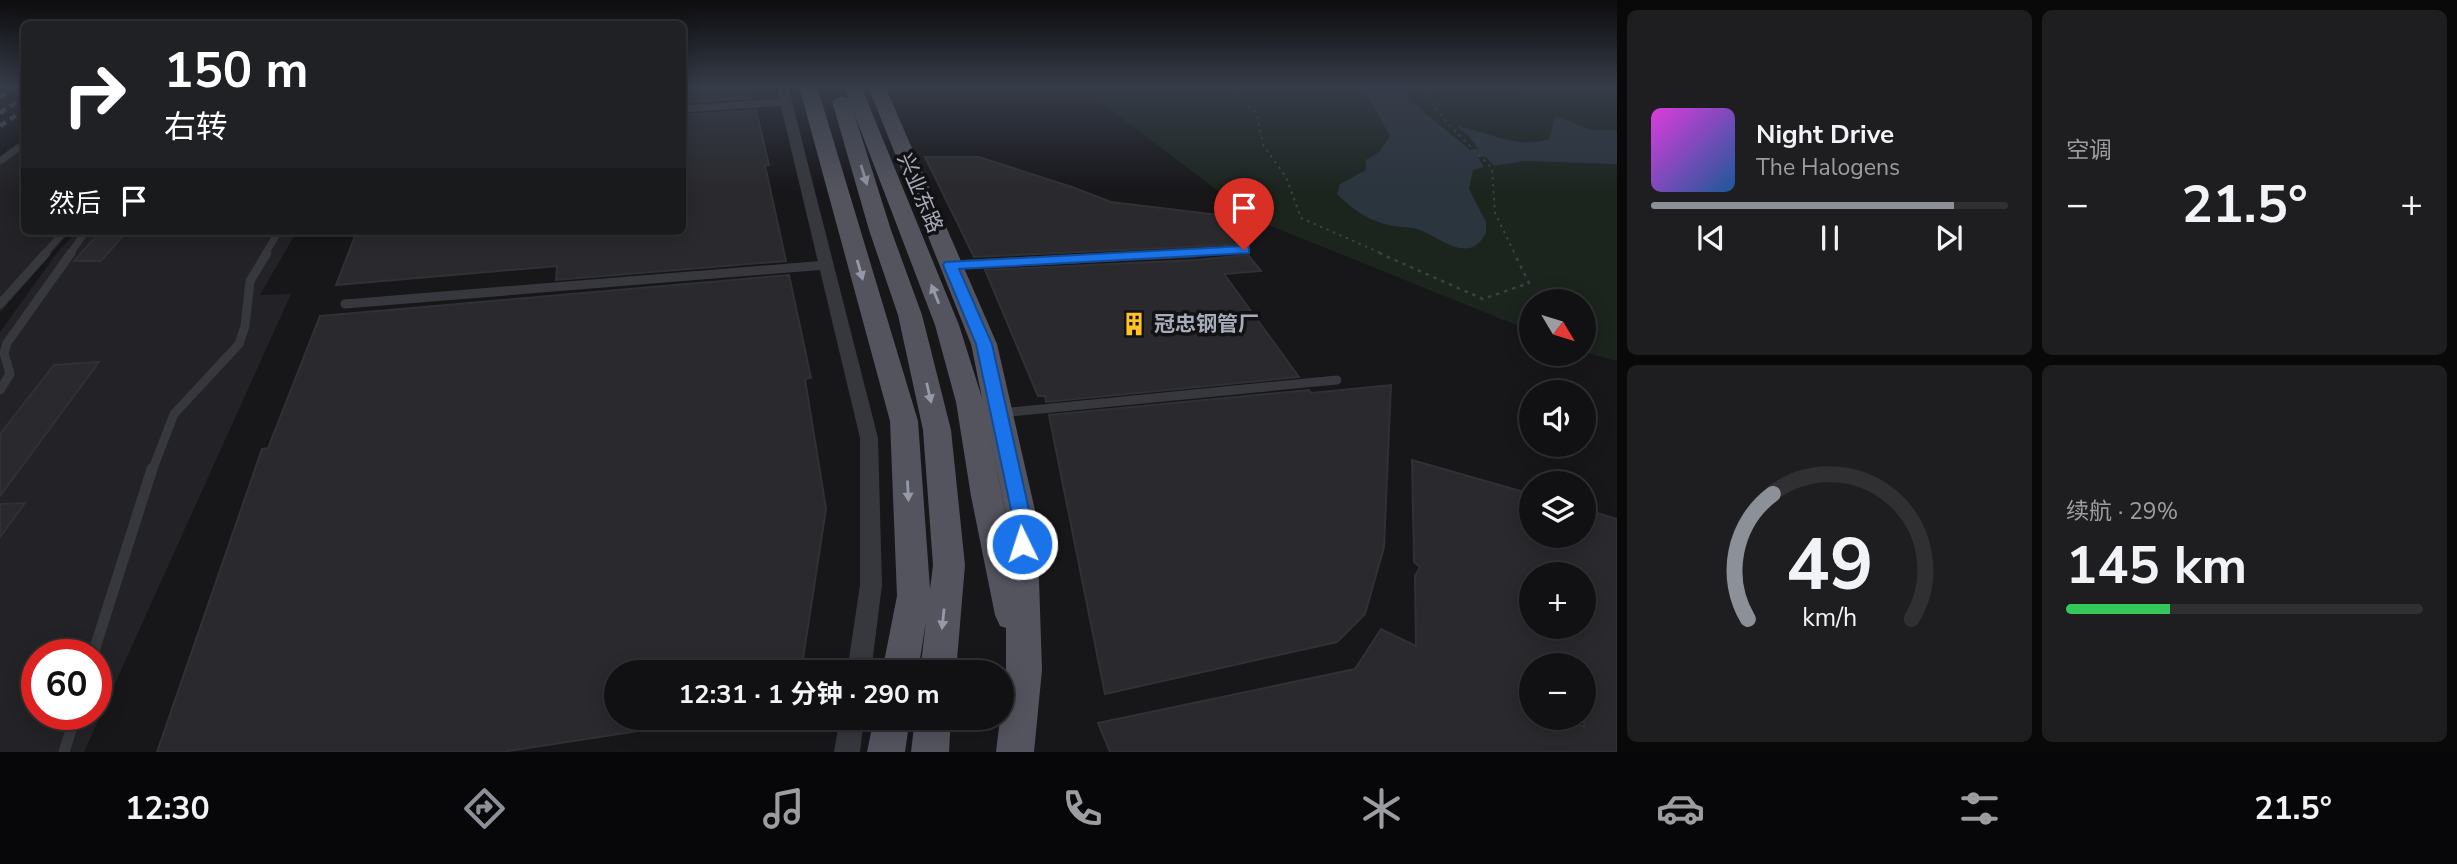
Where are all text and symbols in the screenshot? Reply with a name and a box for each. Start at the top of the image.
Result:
text: 150 m [164,37,308,104]
icon: right [49,49,140,140]
text: 右转 [164,106,228,149]
text: Night Drive [1756,117,1894,152]
text: 空调 [2066,135,2112,166]
street label: 兴业东路 [891,149,949,237]
text: The Halogens [1756,152,1900,183]
one-way arrow [859,165,869,186]
text: 21.5° [2181,169,2308,240]
pin [1214,178,1274,250]
text: − [2066,179,2089,230]
text: + [2400,179,2423,230]
icon: arrive [115,182,153,220]
text: 然后 [49,186,101,221]
icon: arrive [1225,189,1263,227]
icon: previous [1692,219,1730,257]
icon: pause [1811,219,1849,257]
icon: next [1930,219,1968,257]
one-way arrow [856,260,866,281]
one-way arrow [929,284,940,305]
north arrow [1519,289,1596,366]
map controls [1519,289,1596,730]
building icon: 冠忠钢管厂 [1120,310,1148,338]
place label: 冠忠钢管厂 [1154,310,1259,338]
button: sound [1519,380,1596,457]
one-way arrow [923,382,934,404]
button: layers [1519,471,1596,548]
one-way arrow [903,480,914,502]
text: 续航 · 29% [2066,496,2178,527]
position arrow [985,507,1059,581]
text: 49 [1786,516,1873,616]
text: 145 km [2066,530,2247,601]
button: + [1519,562,1596,639]
text: km/h [1802,601,1857,635]
one-way arrow [938,608,949,630]
speed limit sign: 60 [21,639,112,730]
button: − [1519,653,1596,730]
text: 12:31 · 1 分钟 · 290 m [678,677,940,712]
icon: directions [460,784,509,833]
icon: music [759,784,808,833]
icon: phone [1058,784,1107,833]
icon: climate [1357,784,1406,833]
icon: car [1656,784,1705,833]
icon: filters [1955,784,2004,833]
text: 12:30 [125,787,210,830]
text: 21.5° [2254,787,2332,830]

